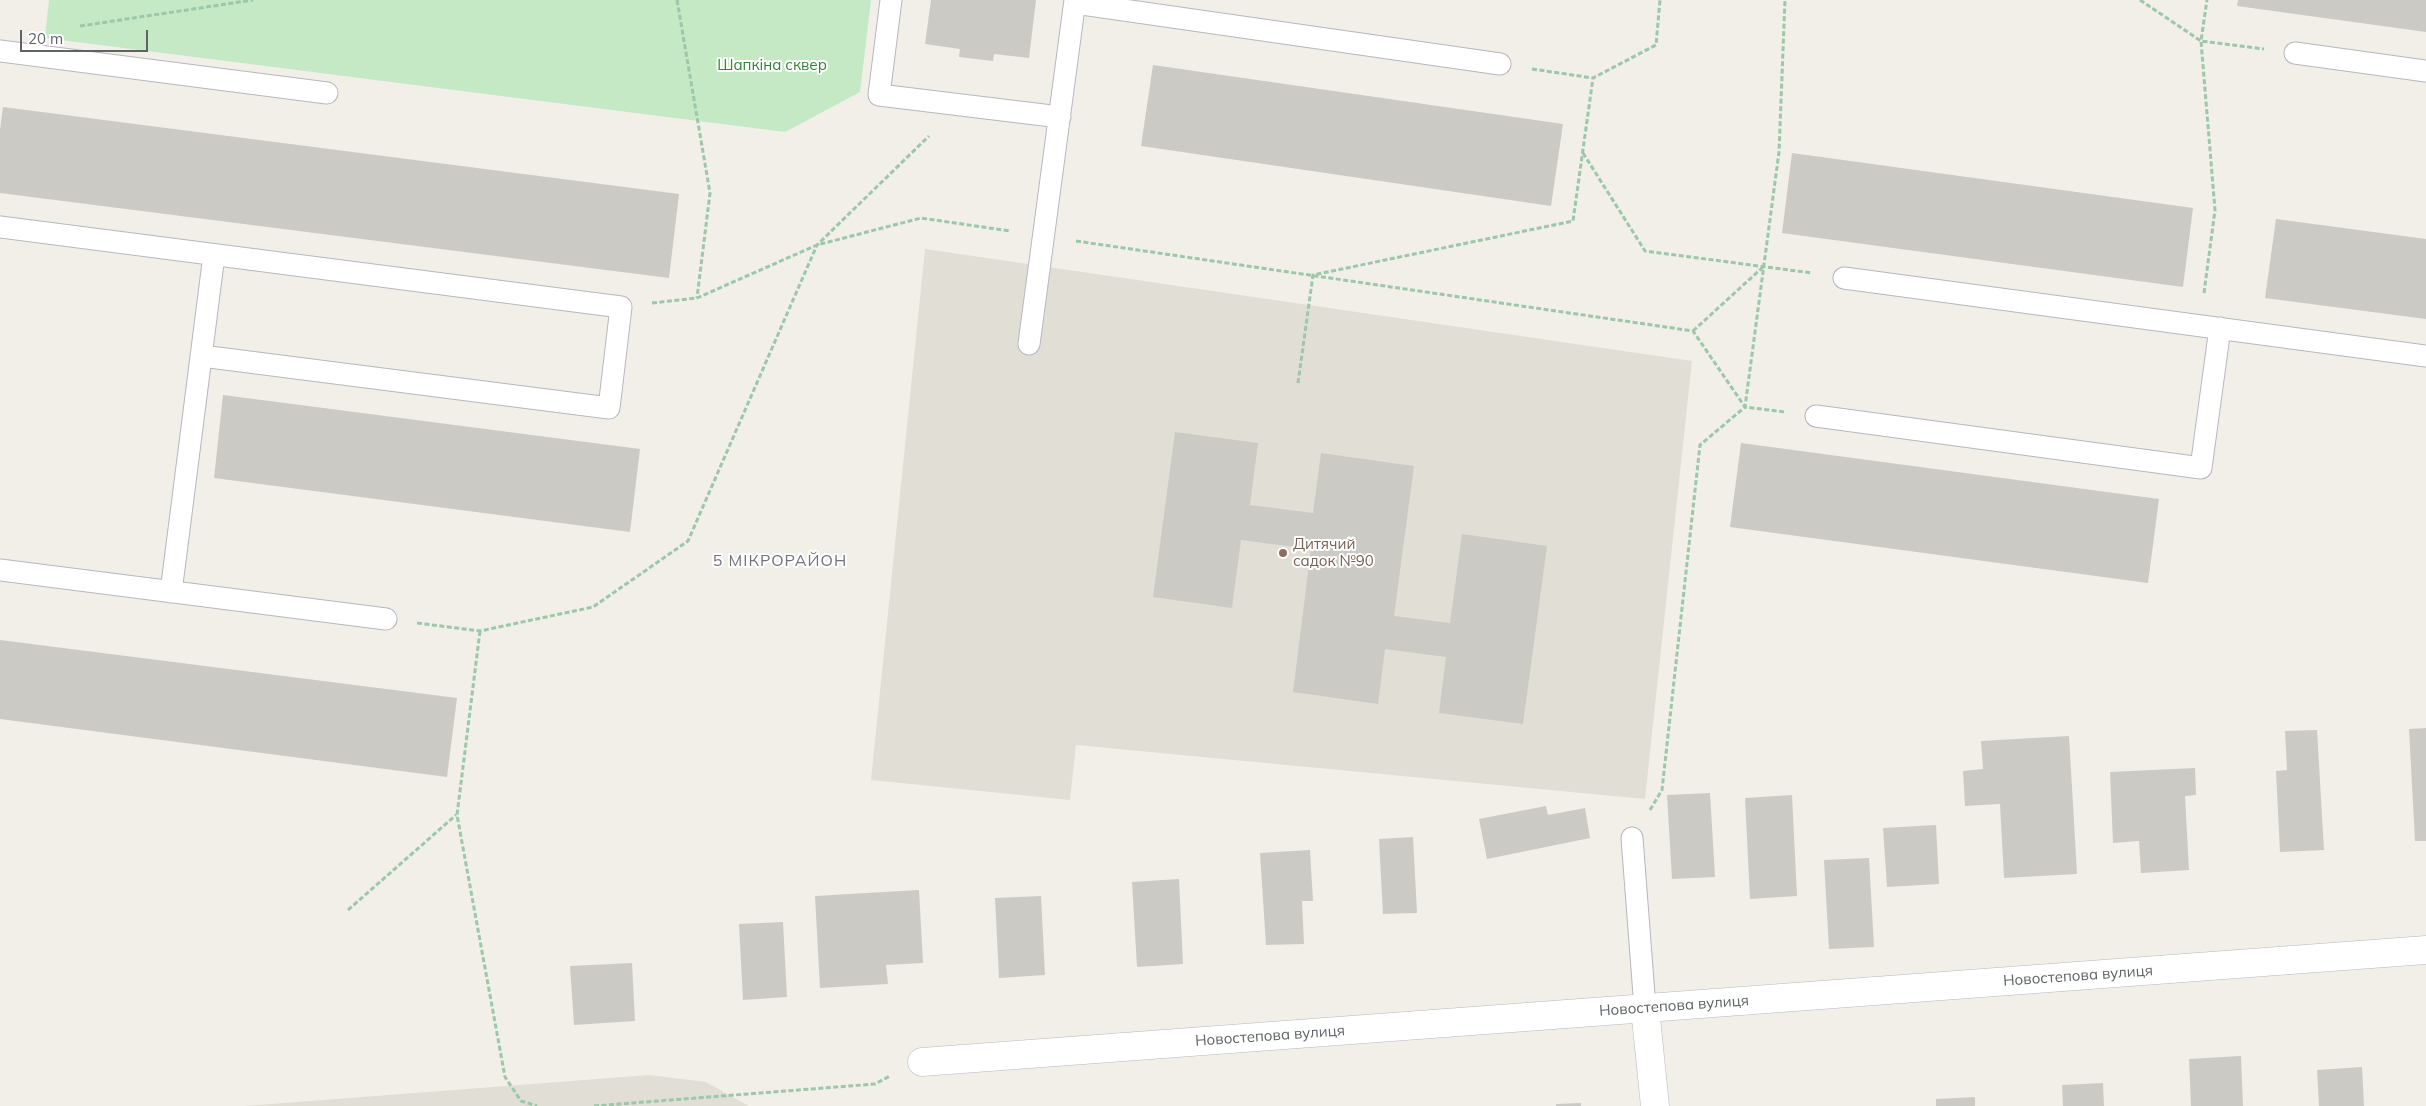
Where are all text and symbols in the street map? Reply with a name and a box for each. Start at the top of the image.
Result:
scale bar [22,20,150,52]
text: 20 m [28,29,63,48]
park label: Шапкіна сквер [717,56,827,74]
place label: Дитячий садок №90 [1293,535,1374,570]
marker: Дитячий садок №90 [1277,547,1289,559]
district label: 5 МІКРОРАЙОН [711,551,849,571]
street label: Новостепова вулиця [2002,962,2154,990]
street label: Новостепова вулиця [1598,992,1750,1020]
street label: Новостепова вулиця [1194,1022,1346,1050]

